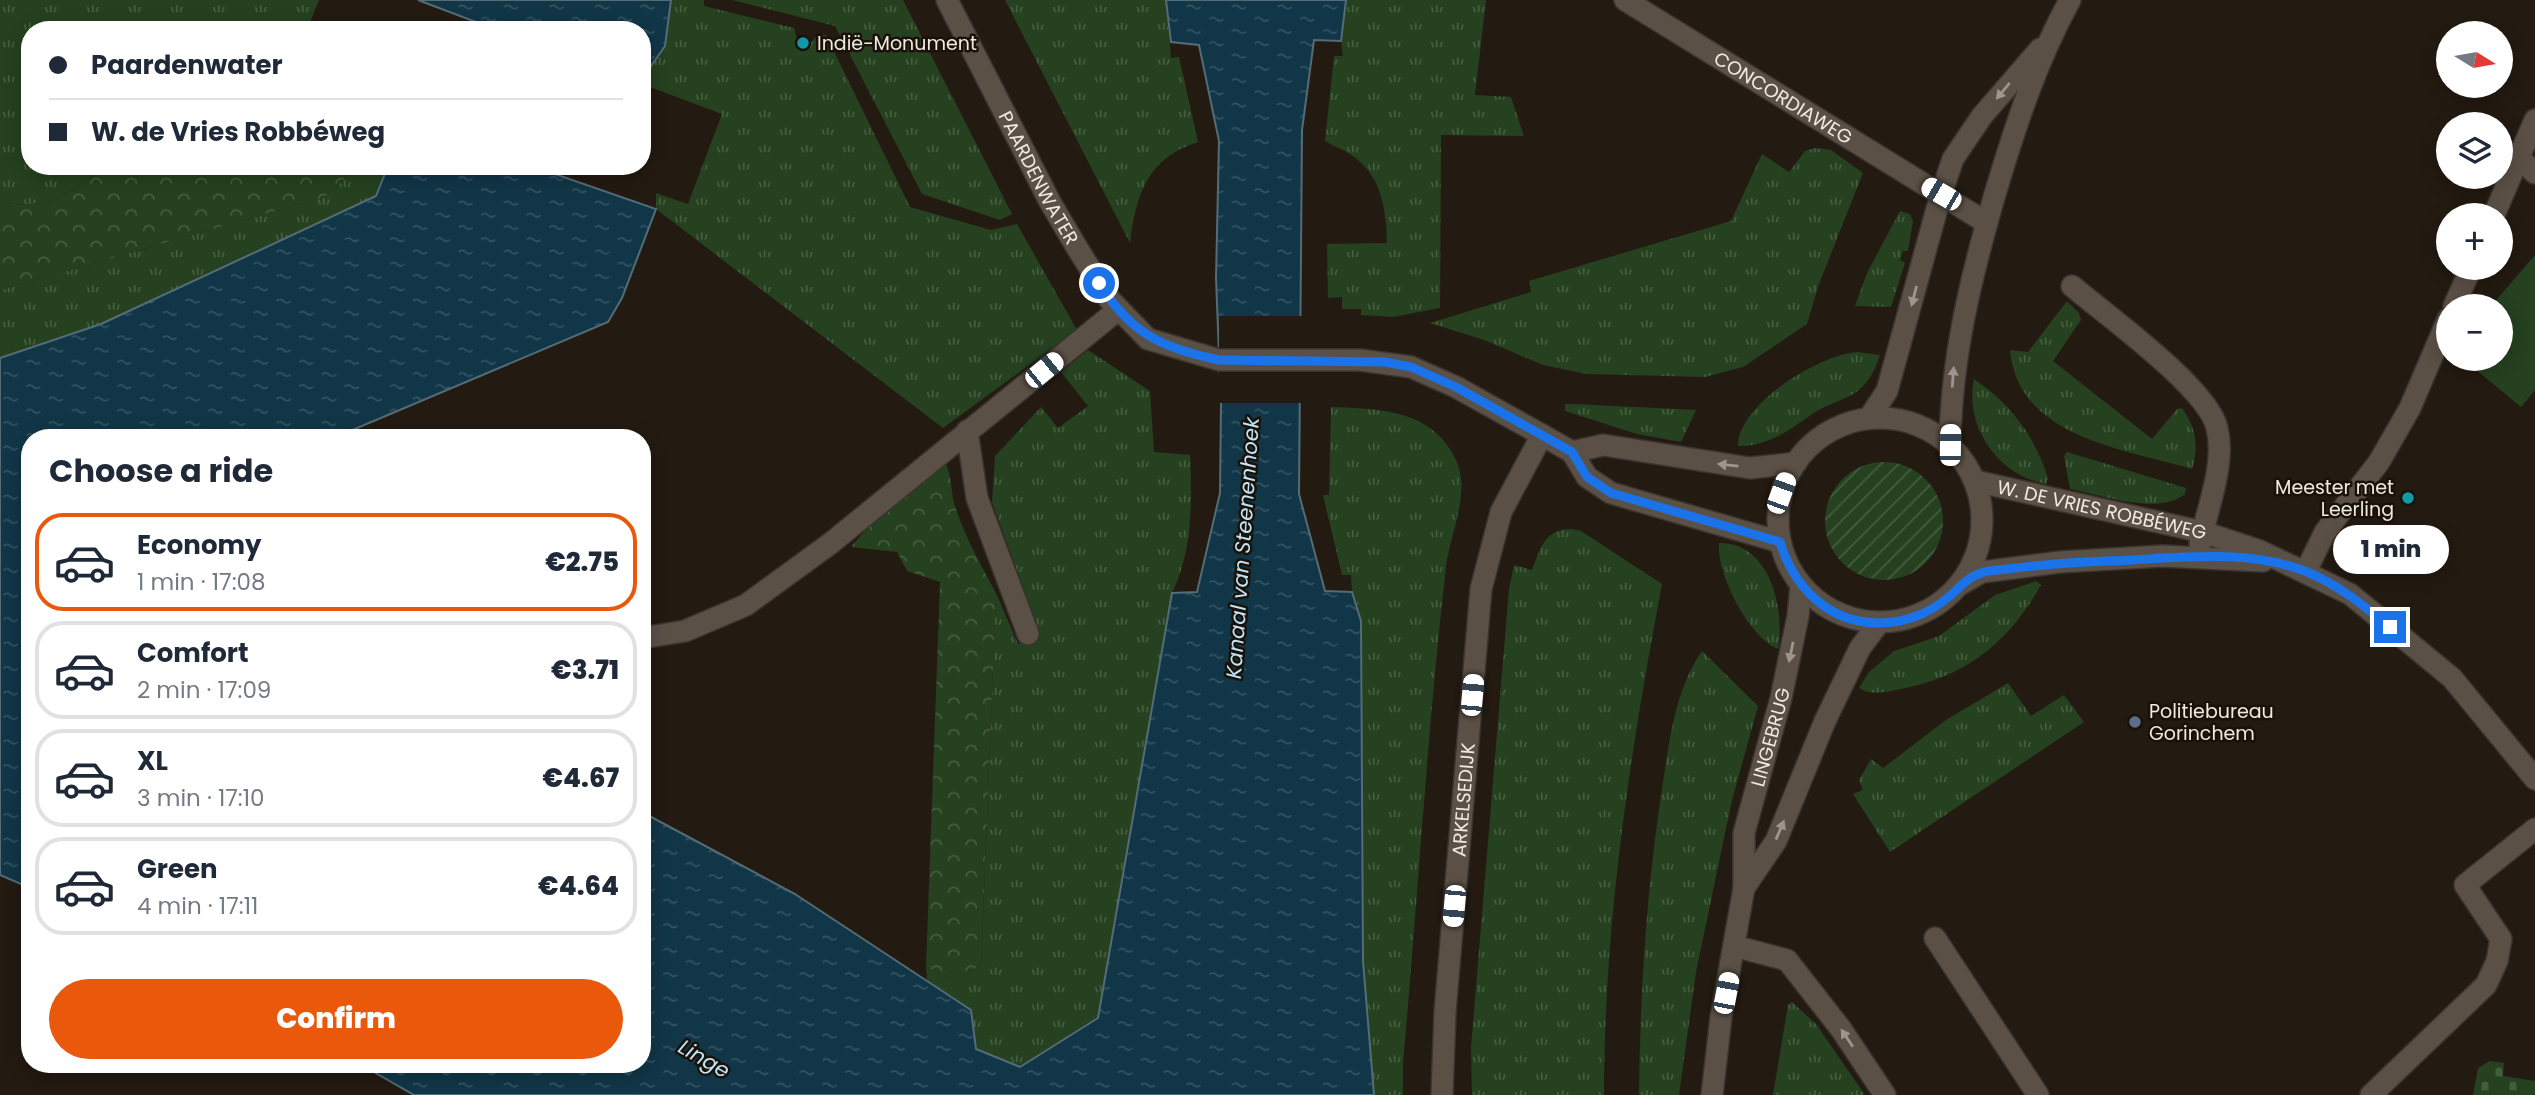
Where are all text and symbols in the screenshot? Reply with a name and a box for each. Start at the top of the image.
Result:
north arrow [2436,21,2513,98]
map controls [2436,21,2513,371]
place label: Indië-Monument [817,30,977,57]
marker: Indië-Monument [795,35,811,51]
street label: CONCORDIAWEG [1709,45,1858,151]
text: Paardenwater [91,47,283,83]
one-way arrow [1996,82,2011,99]
street label: PAARDENWATER [992,106,1085,250]
button: layers [2436,112,2513,189]
text: W. de Vries Robbéweg [91,114,385,150]
car [1918,174,1965,214]
button: + [2436,203,2513,280]
route start [1083,267,1115,299]
one-way arrow [1908,285,1919,307]
button: − [2436,294,2513,371]
car [1022,349,1067,391]
one-way arrow [1948,366,1959,388]
water label: Kanaal van Steenenhoek [1219,415,1266,680]
car [1940,424,1961,466]
text: Choose a ride [49,448,273,493]
one-way arrow [1716,459,1738,470]
car [1764,470,1799,516]
street label: W. DE VRIES ROBBÉWEG [1995,473,2209,546]
place label: Meester met Leerling [2275,474,2394,523]
marker: Meester met Leerling [2400,490,2416,506]
callout: 1 min [2332,526,2448,574]
text: Economy [137,527,261,563]
icon: car [53,531,116,594]
text: 1 min [2361,533,2421,565]
text: €2.75 [545,544,619,580]
text: 1 min · 17:08 [137,566,266,598]
route end [2374,611,2406,643]
text: Comfort [137,635,249,671]
icon: car [53,639,116,702]
one-way arrow [1785,641,1796,663]
text: €3.71 [551,652,619,688]
car [1460,673,1485,717]
text: 2 min · 17:09 [137,674,271,706]
street label: LINGEBRUG [1744,685,1797,790]
place label: Politiebureau Gorinchem [2149,698,2274,747]
marker: Politiebureau Gorinchem [2127,714,2143,730]
street label: ARKELSEDIJK [1445,742,1482,858]
text: XL [137,743,168,779]
icon: car [53,747,116,810]
text: €4.67 [542,760,619,796]
text: 3 min · 17:10 [137,782,265,814]
one-way arrow [1775,819,1786,840]
text: Green [137,851,218,887]
icon: car [53,855,116,918]
text: €4.64 [538,868,619,904]
car [1442,884,1467,928]
text: 4 min · 17:11 [137,890,258,922]
car [1712,970,1741,1016]
button: Confirm [49,979,623,1059]
one-way arrow [1841,1029,1854,1048]
water label: Linge [673,1032,735,1085]

